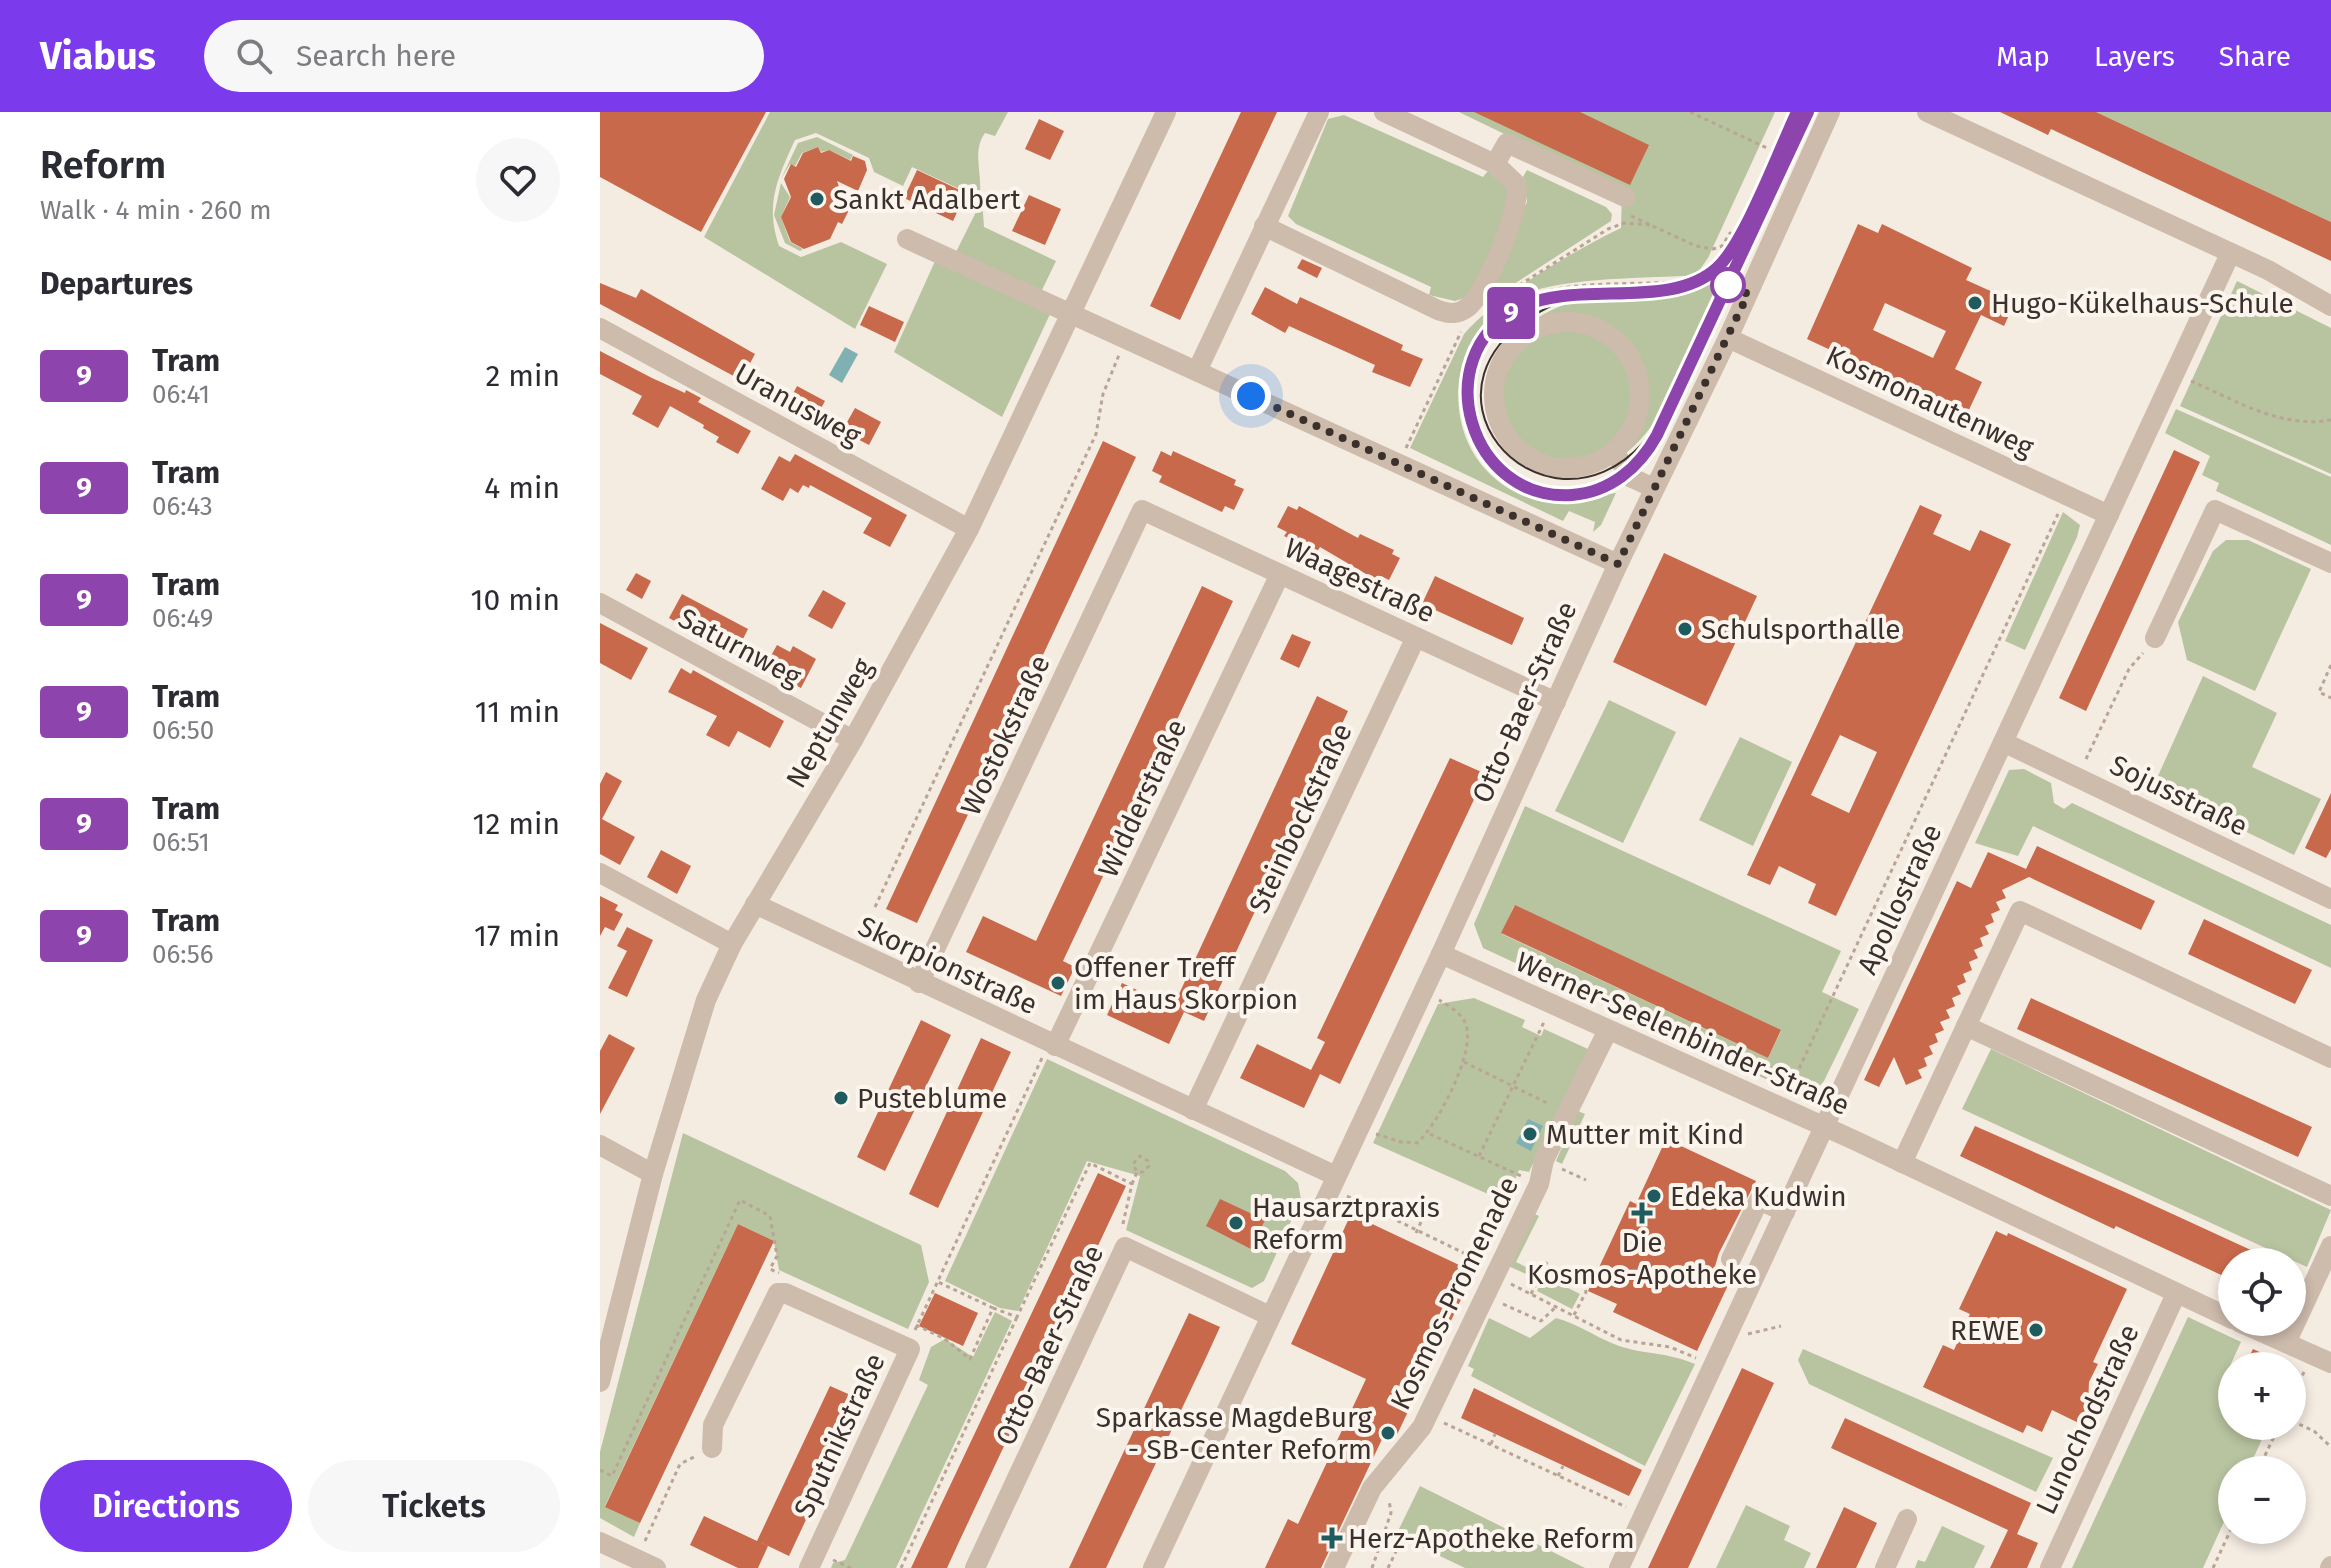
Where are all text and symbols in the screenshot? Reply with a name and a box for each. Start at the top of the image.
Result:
search box [204,20,764,92]
text: Viabus [40,33,156,79]
icon: search [232,34,276,78]
text: Search here [296,38,456,74]
text: Map [1996,40,2050,73]
text: Layers [2094,40,2175,73]
text: Share [2219,40,2291,73]
button: heart [476,138,560,222]
text: Reform [40,142,166,188]
place label: Sankt Adalbert [833,183,1021,216]
marker: Sankt Adalbert [808,190,826,208]
text: Walk · 4 min · 260 m [40,195,272,226]
text: Departures [40,266,193,302]
unlabelled marker [1711,268,1745,302]
line badge: 9 [1485,287,1537,339]
place label: Hugo-Kükelhaus-Schule [1991,287,2294,320]
marker: Hugo-Kükelhaus-Schule [1966,294,1984,312]
text: 9 [1503,296,1519,329]
street label: Kosmonautenweg [1821,339,2039,464]
text: Tram [152,343,220,379]
street label: Uranusweg [729,356,867,453]
text: 2 min [485,358,560,394]
text: 9 [76,359,92,392]
your location [1231,376,1271,416]
text: 06:41 [152,379,210,410]
text: Tram [152,455,220,491]
text: 4 min [484,470,560,506]
text: 9 [76,471,92,504]
text: 06:43 [152,491,213,522]
street label: Waagestraße [1279,531,1440,630]
text: Tram [152,567,220,603]
text: 10 min [471,582,560,618]
text: 9 [76,583,92,616]
street label: Otto-Baer-Straße [1465,597,1584,808]
street label: Saturnweg [673,601,807,694]
text: 06:49 [152,603,213,634]
place label: Schulsporthalle [1701,613,1900,646]
marker: Schulsporthalle [1676,620,1694,638]
street label: Wostokstraße [954,650,1057,820]
street label: Neptunweg [779,652,880,794]
text: Tram [152,679,220,715]
text: 11 min [475,694,560,730]
text: 9 [76,695,92,728]
street label: Widderstraße [1092,714,1193,882]
text: 06:50 [152,715,214,746]
street label: Steinbockstraße [1242,718,1359,918]
street label: Sojusstraße [2105,748,2253,843]
text: Tram [152,791,220,827]
text: 12 min [472,806,560,842]
text: 9 [76,807,92,840]
street label: Apollostraße [1850,819,1949,979]
text: 06:51 [152,827,210,858]
text: Tram [152,903,220,939]
street label: Skorpionstraße [853,910,1043,1021]
text: 17 min [474,918,560,954]
text: 9 [76,919,92,952]
text: 06:56 [152,939,214,970]
street label: Werner-Seelenbinder-Straße [1511,945,1855,1122]
place label: Offener Treff im Haus Skorpion [1074,951,1298,1016]
marker: Offener Treff im Haus Skorpion [1049,974,1067,992]
place label: Pusteblume [857,1082,1007,1115]
marker: Pusteblume [832,1089,850,1107]
place label: Mutter mit Kind [1546,1118,1744,1151]
marker: Mutter mit Kind [1521,1125,1539,1143]
street label: Kosmos-Promenade [1384,1171,1525,1415]
place label: Edeka Kudwin [1670,1180,1847,1213]
marker: Edeka Kudwin [1645,1187,1663,1205]
place label: Hausarztpraxis Reform [1252,1191,1440,1256]
marker: Die Kosmos-Apotheke [1633,1204,1651,1222]
marker: Hausarztpraxis Reform [1227,1214,1245,1232]
place label: Die Kosmos-Apotheke [1527,1226,1757,1291]
street label: Otto-Baer-Straße [989,1240,1110,1450]
map controls [2218,1248,2306,1544]
button: locate [2218,1248,2306,1336]
place label: REWE [1950,1314,2020,1347]
street label: Lunochodstraße [2029,1319,2146,1519]
marker: REWE [2027,1321,2045,1339]
street label: Sputnikstraße [787,1348,892,1522]
button: + [2218,1352,2306,1440]
place label: Sparkasse MagdeBurg - SB-Center Reform [1096,1401,1372,1466]
marker: Sparkasse MagdeBurg - SB-Center Reform [1379,1424,1397,1442]
button: − [2218,1456,2306,1544]
button: Directions [40,1460,292,1552]
button: Tickets [308,1460,560,1552]
place label: Herz-Apotheke Reform [1348,1522,1635,1555]
marker: Herz-Apotheke Reform [1323,1529,1341,1547]

